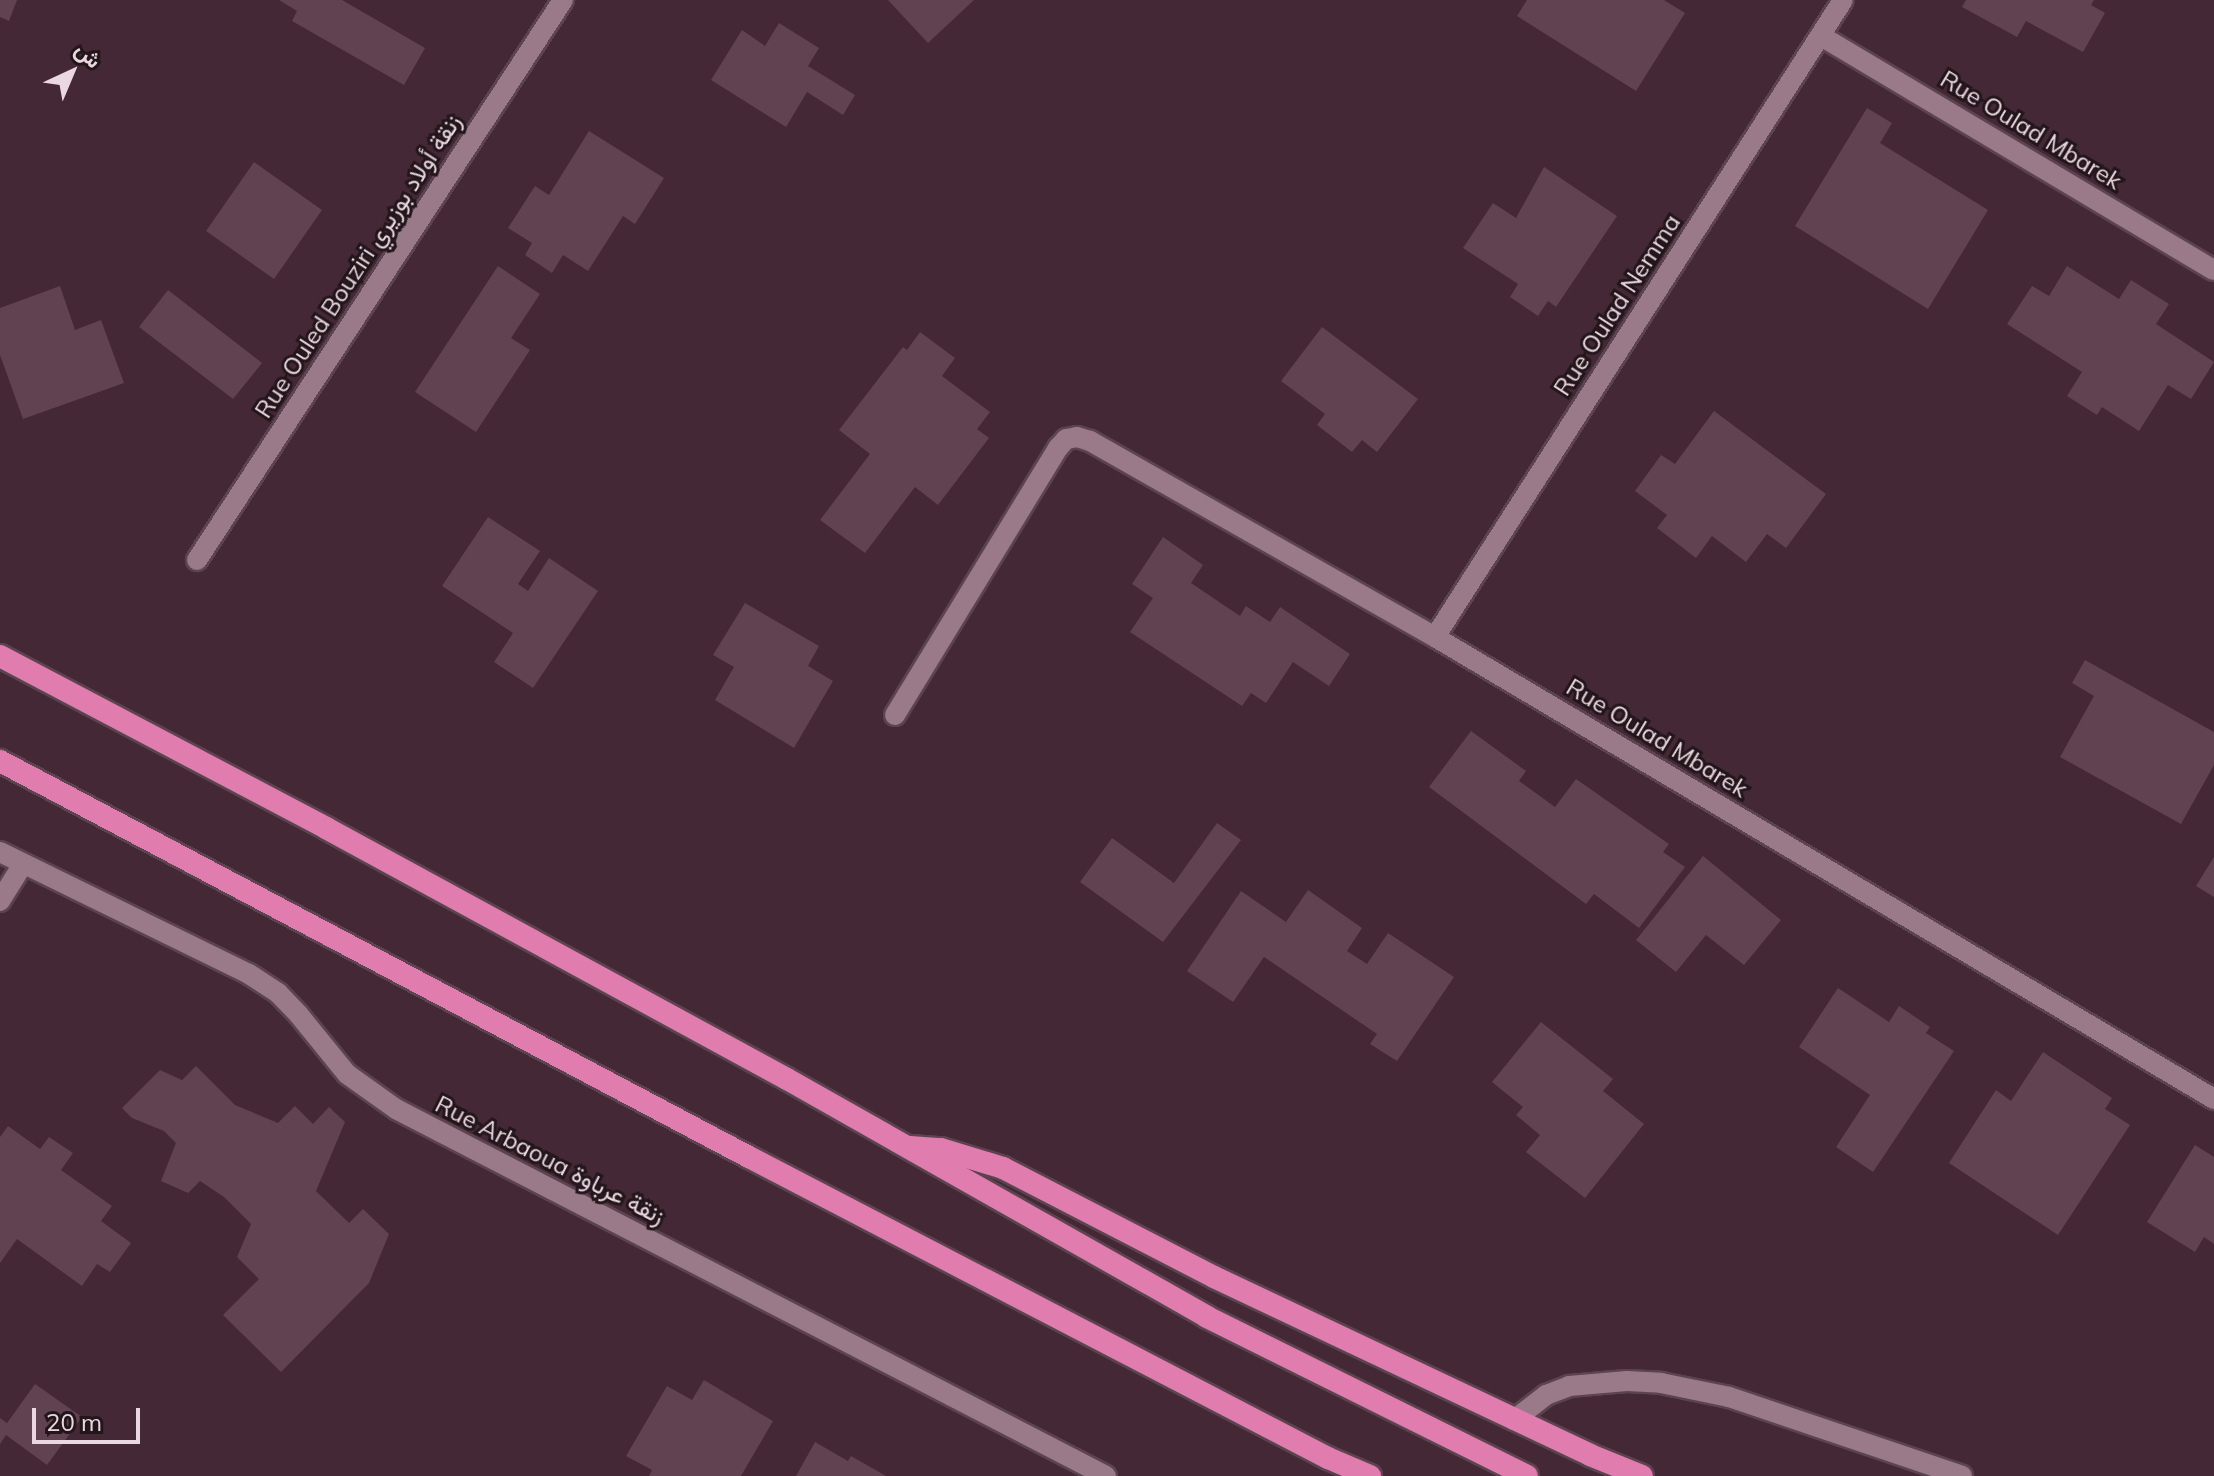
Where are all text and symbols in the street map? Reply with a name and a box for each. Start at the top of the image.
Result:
north arrow [32,32,112,112]
text: ش [69,35,108,74]
street label: Rue Oulad Mbarek [1935,65,2127,195]
street label: Rue Ouled Bouziri زنقة أولاد بوزيري [249,109,467,423]
street label: Rue Oulad Nemma [1548,209,1686,401]
street label: Rue Oulad Mbarek [1561,673,1753,803]
street label: Rue Arbaoua زنقة عرباوة [430,1090,670,1230]
scale bar [36,1392,144,1442]
text: 20 m [46,1407,102,1437]

